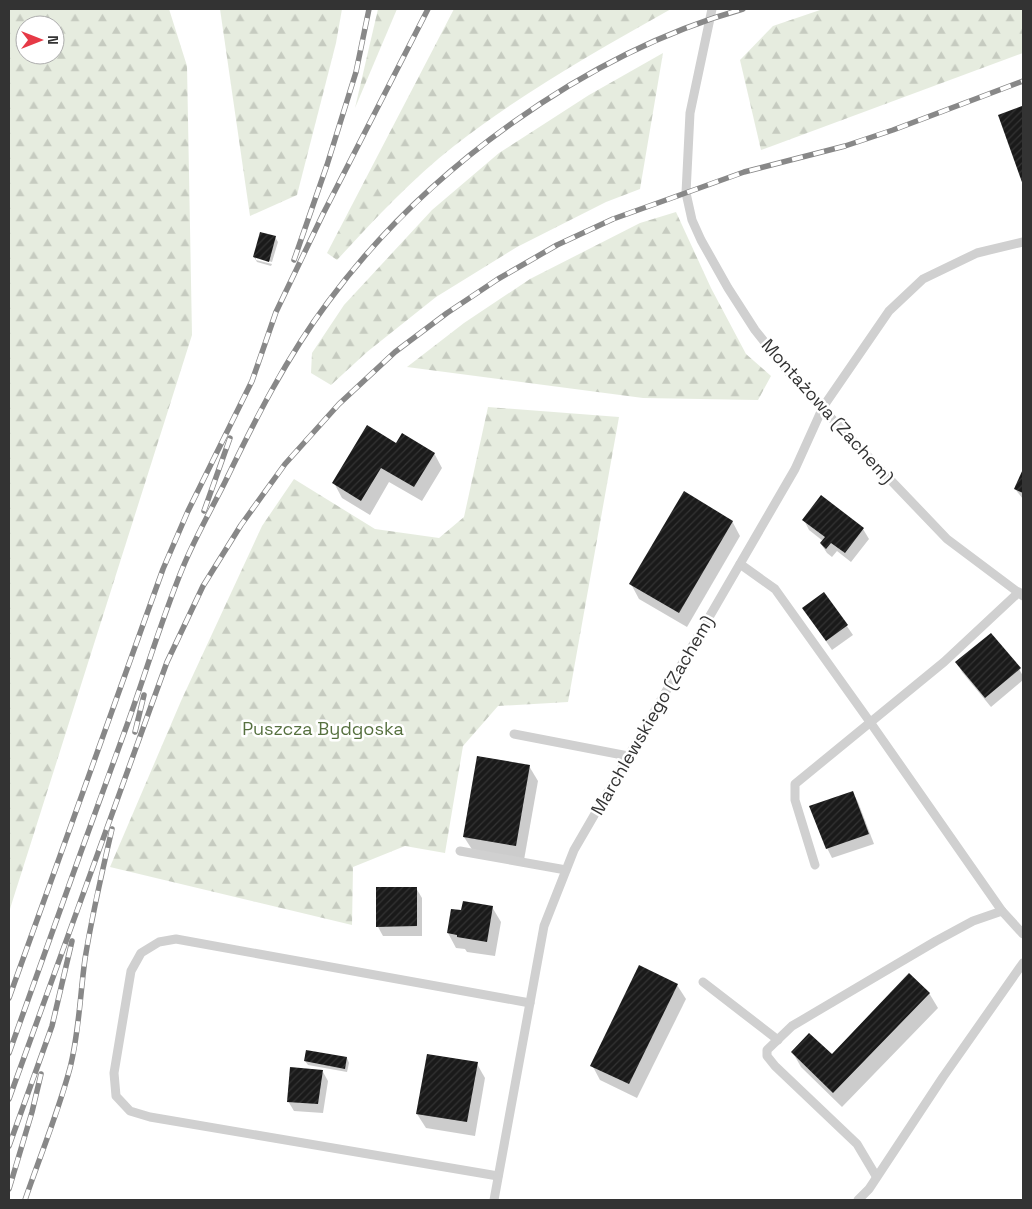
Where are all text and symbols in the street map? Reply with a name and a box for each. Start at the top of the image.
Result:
north arrow [15,15,65,65]
text: N [44,35,62,45]
street label: Montażowa (Zachem) [757,334,899,488]
street label: Marchlewskiego (Zachem) [585,611,719,819]
park label: Puszcza Bydgoska [242,717,404,740]

